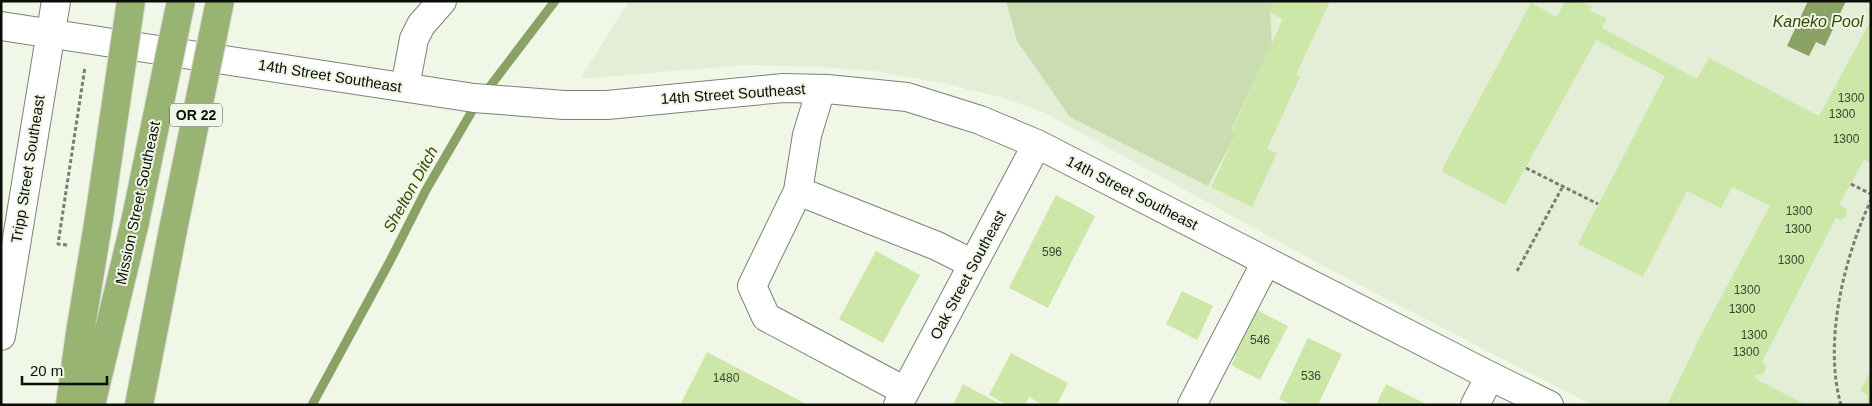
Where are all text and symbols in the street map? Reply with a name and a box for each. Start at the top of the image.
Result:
water label: Kaneko Pool [1773,13,1864,30]
street label: 14th Street Southeast [257,56,404,95]
street label: 14th Street Southeast [660,80,807,107]
house number: 1300 [1838,91,1865,105]
street label: Tripp Street Southeast [7,93,48,244]
road number: OR 22 [170,104,222,126]
house number: 1300 [1829,107,1856,121]
street label: Mission Street Southeast [112,119,163,286]
house number: 1300 [1833,132,1860,146]
water label: Shelton Ditch [380,143,441,235]
street label: 14th Street Southeast [1064,152,1201,233]
house number: 1300 [1786,204,1813,218]
street label: Oak Street Southeast [926,207,1009,342]
house number: 1300 [1785,222,1812,236]
house number: 596 [1042,245,1062,259]
house number: 1300 [1778,253,1805,267]
house number: 1300 [1734,283,1761,297]
house number: 1300 [1729,302,1756,316]
house number: 1300 [1741,328,1768,342]
house number: 546 [1250,333,1270,347]
house number: 1300 [1733,345,1760,359]
scale bar [22,354,108,386]
text: 20 m [30,362,63,379]
house number: 536 [1301,369,1321,383]
house number: 1480 [713,371,740,385]

